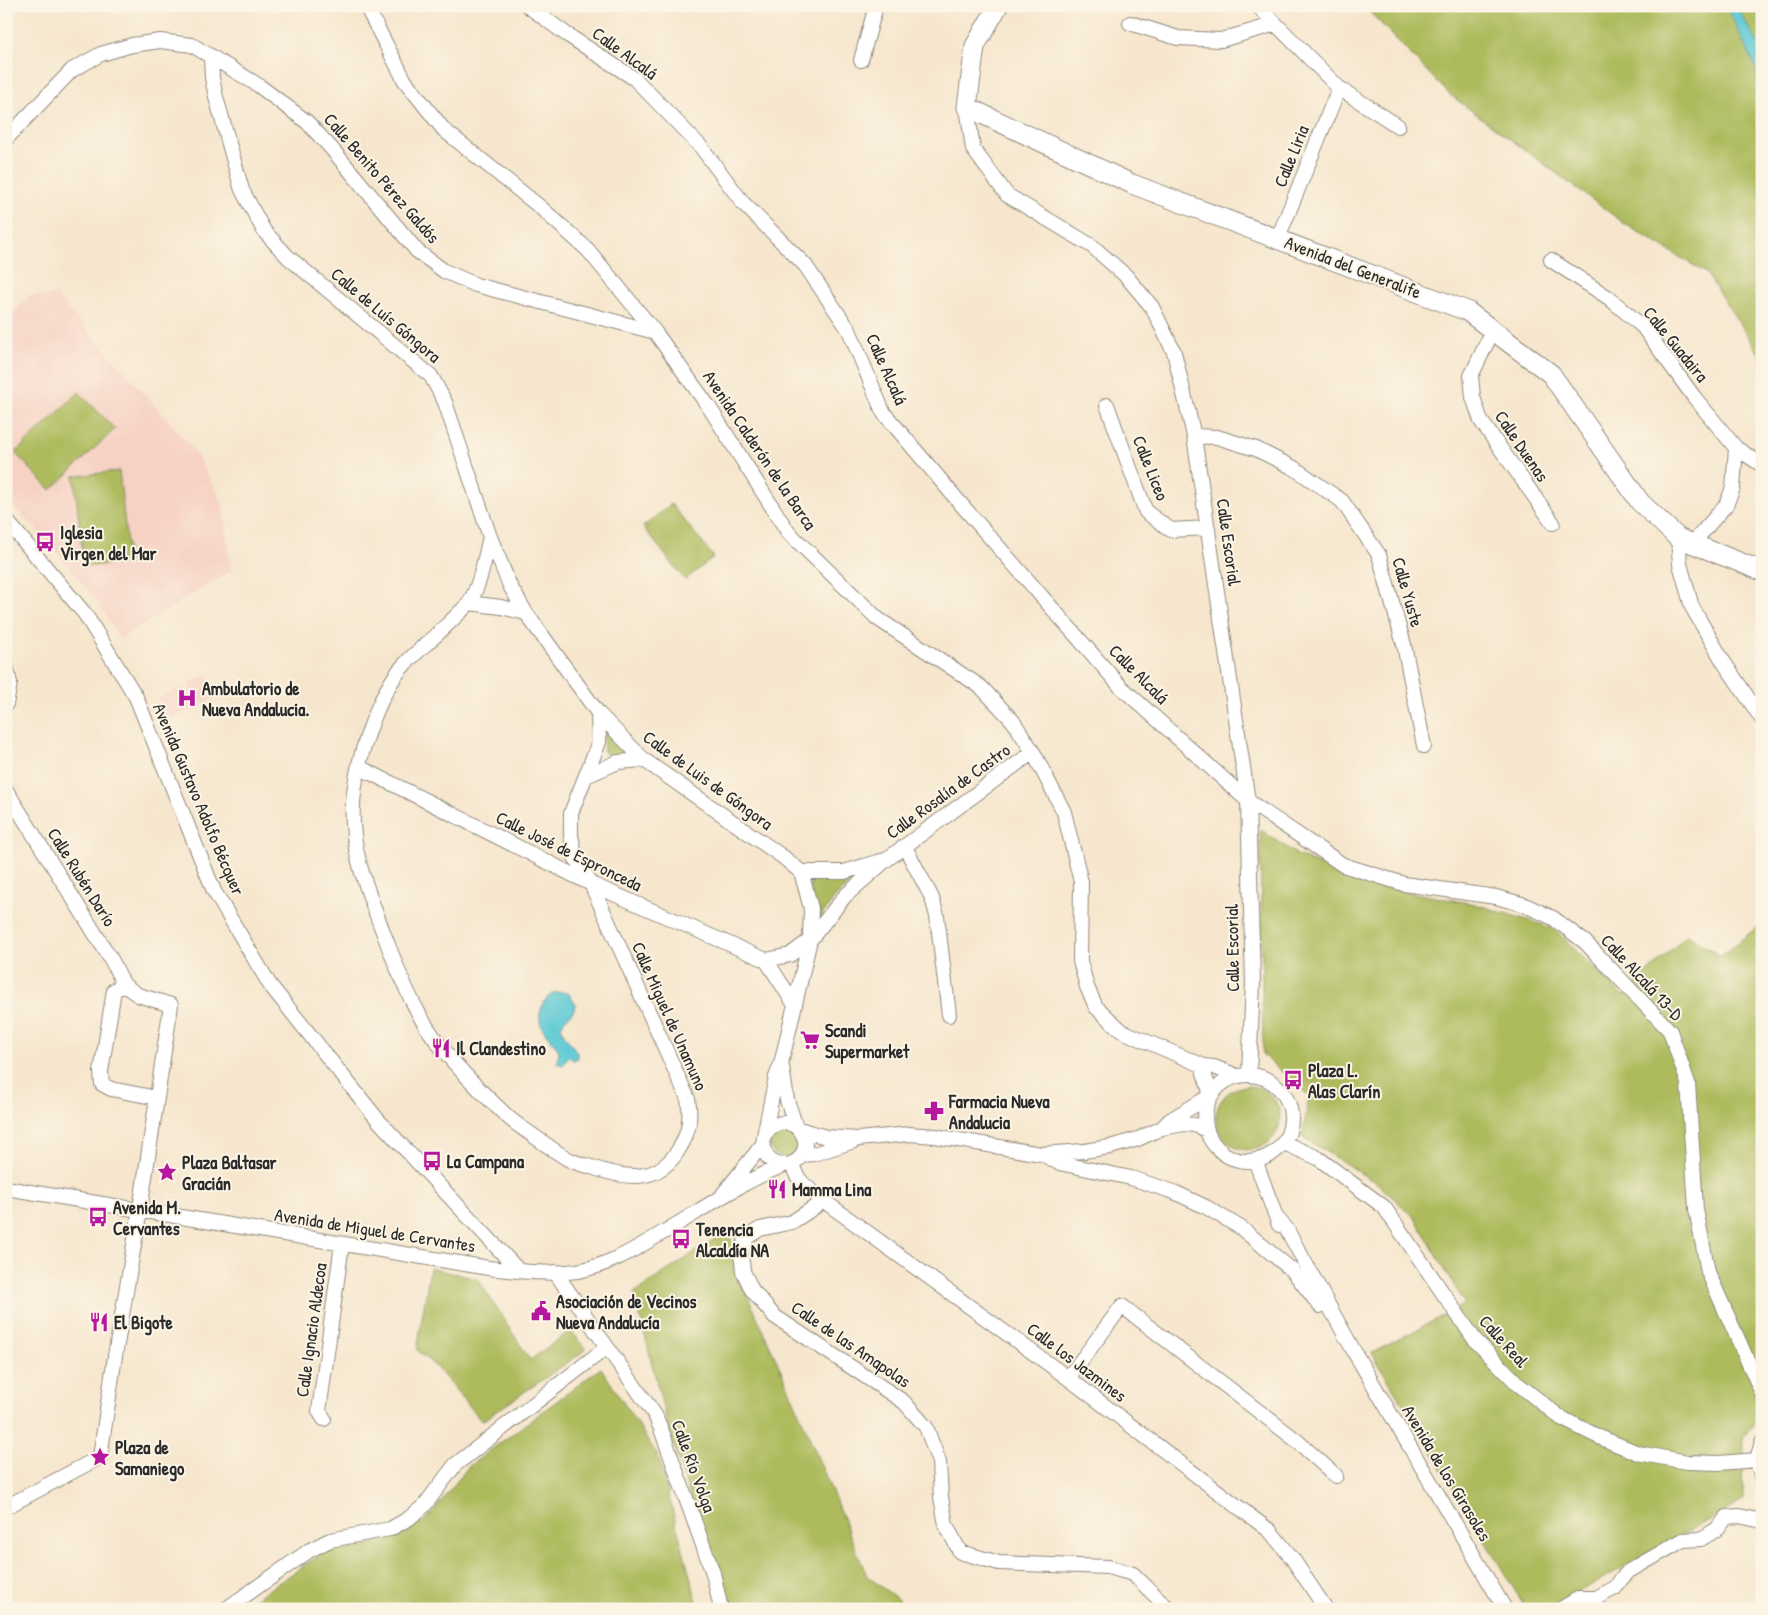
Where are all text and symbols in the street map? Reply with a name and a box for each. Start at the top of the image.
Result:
street label: Calle Alcalá [587,21,663,85]
street label: Calle Benito Pérez Galdós [318,107,446,249]
street label: Calle Liria [1267,121,1315,191]
street label: Avenida del Generalife [1281,229,1425,305]
street label: Calle de Luís Góngora [326,262,446,368]
street label: Calle Guadaira [1638,301,1714,387]
street label: Calle Alcalá [860,329,914,409]
street label: Avenida Calderón de la Barca [697,365,823,535]
street label: Calle Duenas [1489,405,1555,487]
street label: Calle Liceo [1127,432,1175,504]
street label: Calle Escorial [1211,497,1248,587]
place label: Iglesia Virgen del Mar [60,520,156,567]
bus stop icon: Iglesia Virgen del Mar [34,531,56,553]
street label: Calle Yuste [1386,554,1430,630]
street label: Calle Alcalá [1103,638,1175,710]
place label: Ambulatorio de Nueva Andalucia. [202,676,309,722]
hospital icon: Ambulatorio de Nueva Andalucia. [176,687,198,709]
street label: Avenida Gustavo Adolfo Bécquer [147,699,251,899]
street label: Calle de Luis de Góngora [638,724,778,836]
street label: Calle Rosalía de Castro [881,737,1015,845]
street label: Calle José de Espronceda [492,805,646,897]
street label: Calle Rubén Darío [42,823,122,931]
street label: Calle Escorial [1219,904,1245,992]
street label: Calle Alcalá 13-D [1595,928,1689,1026]
street label: Calle Miguel de Unamuno [626,938,714,1094]
place label: Scandi Supermarket [825,1018,910,1065]
supermarket icon: Scandi Supermarket [799,1029,821,1051]
place label: Il Clandestino [456,1036,546,1061]
restaurant icon: Il Clandestino [430,1037,452,1059]
place label: Plaza L. Alas Clarín [1308,1058,1381,1104]
bus stop icon: Plaza L. Alas Clarín [1282,1069,1304,1091]
place label: Farmacia Nueva Andalucia [948,1089,1050,1135]
pharmacy icon: Farmacia Nueva Andalucia [923,1100,945,1122]
place label: La Campana [447,1149,525,1175]
place label: Plaza Baltasar Gracián [182,1150,277,1196]
bus stop icon: La Campana [421,1150,443,1172]
place icon: Plaza Baltasar Gracián [156,1161,178,1183]
place label: Mamma Lina [792,1177,872,1202]
restaurant icon: Mamma Lina [766,1178,788,1200]
place label: Avenida M. Cervantes [113,1195,181,1241]
street label: Avenida de Miguel de Cervantes [273,1202,477,1258]
bus stop icon: Avenida M. Cervantes [87,1206,109,1228]
place label: Tenencia Alcaldía NA [695,1217,769,1263]
bus stop icon: Tenencia Alcaldía NA [670,1228,692,1250]
street label: Calle Ignacio Aldecoa [289,1261,333,1399]
place label: Asociación de Vecinos Nueva Andalucía [556,1289,697,1335]
street label: Calle de las Amapolas [786,1295,916,1393]
public building icon: Asociación de Vecinos Nueva Andalucía [530,1300,552,1322]
street label: Calle Real [1474,1309,1535,1373]
place label: El Bigote [114,1310,173,1336]
restaurant icon: El Bigote [88,1311,110,1333]
street label: Calle los Jazmines [1022,1316,1132,1408]
street label: Avenida de los Girasoles [1396,1400,1498,1546]
street label: Calle Río Volga [666,1416,722,1516]
place label: Plaza de Samaniego [115,1435,185,1482]
place icon: Plaza de Samaniego [89,1446,111,1468]

